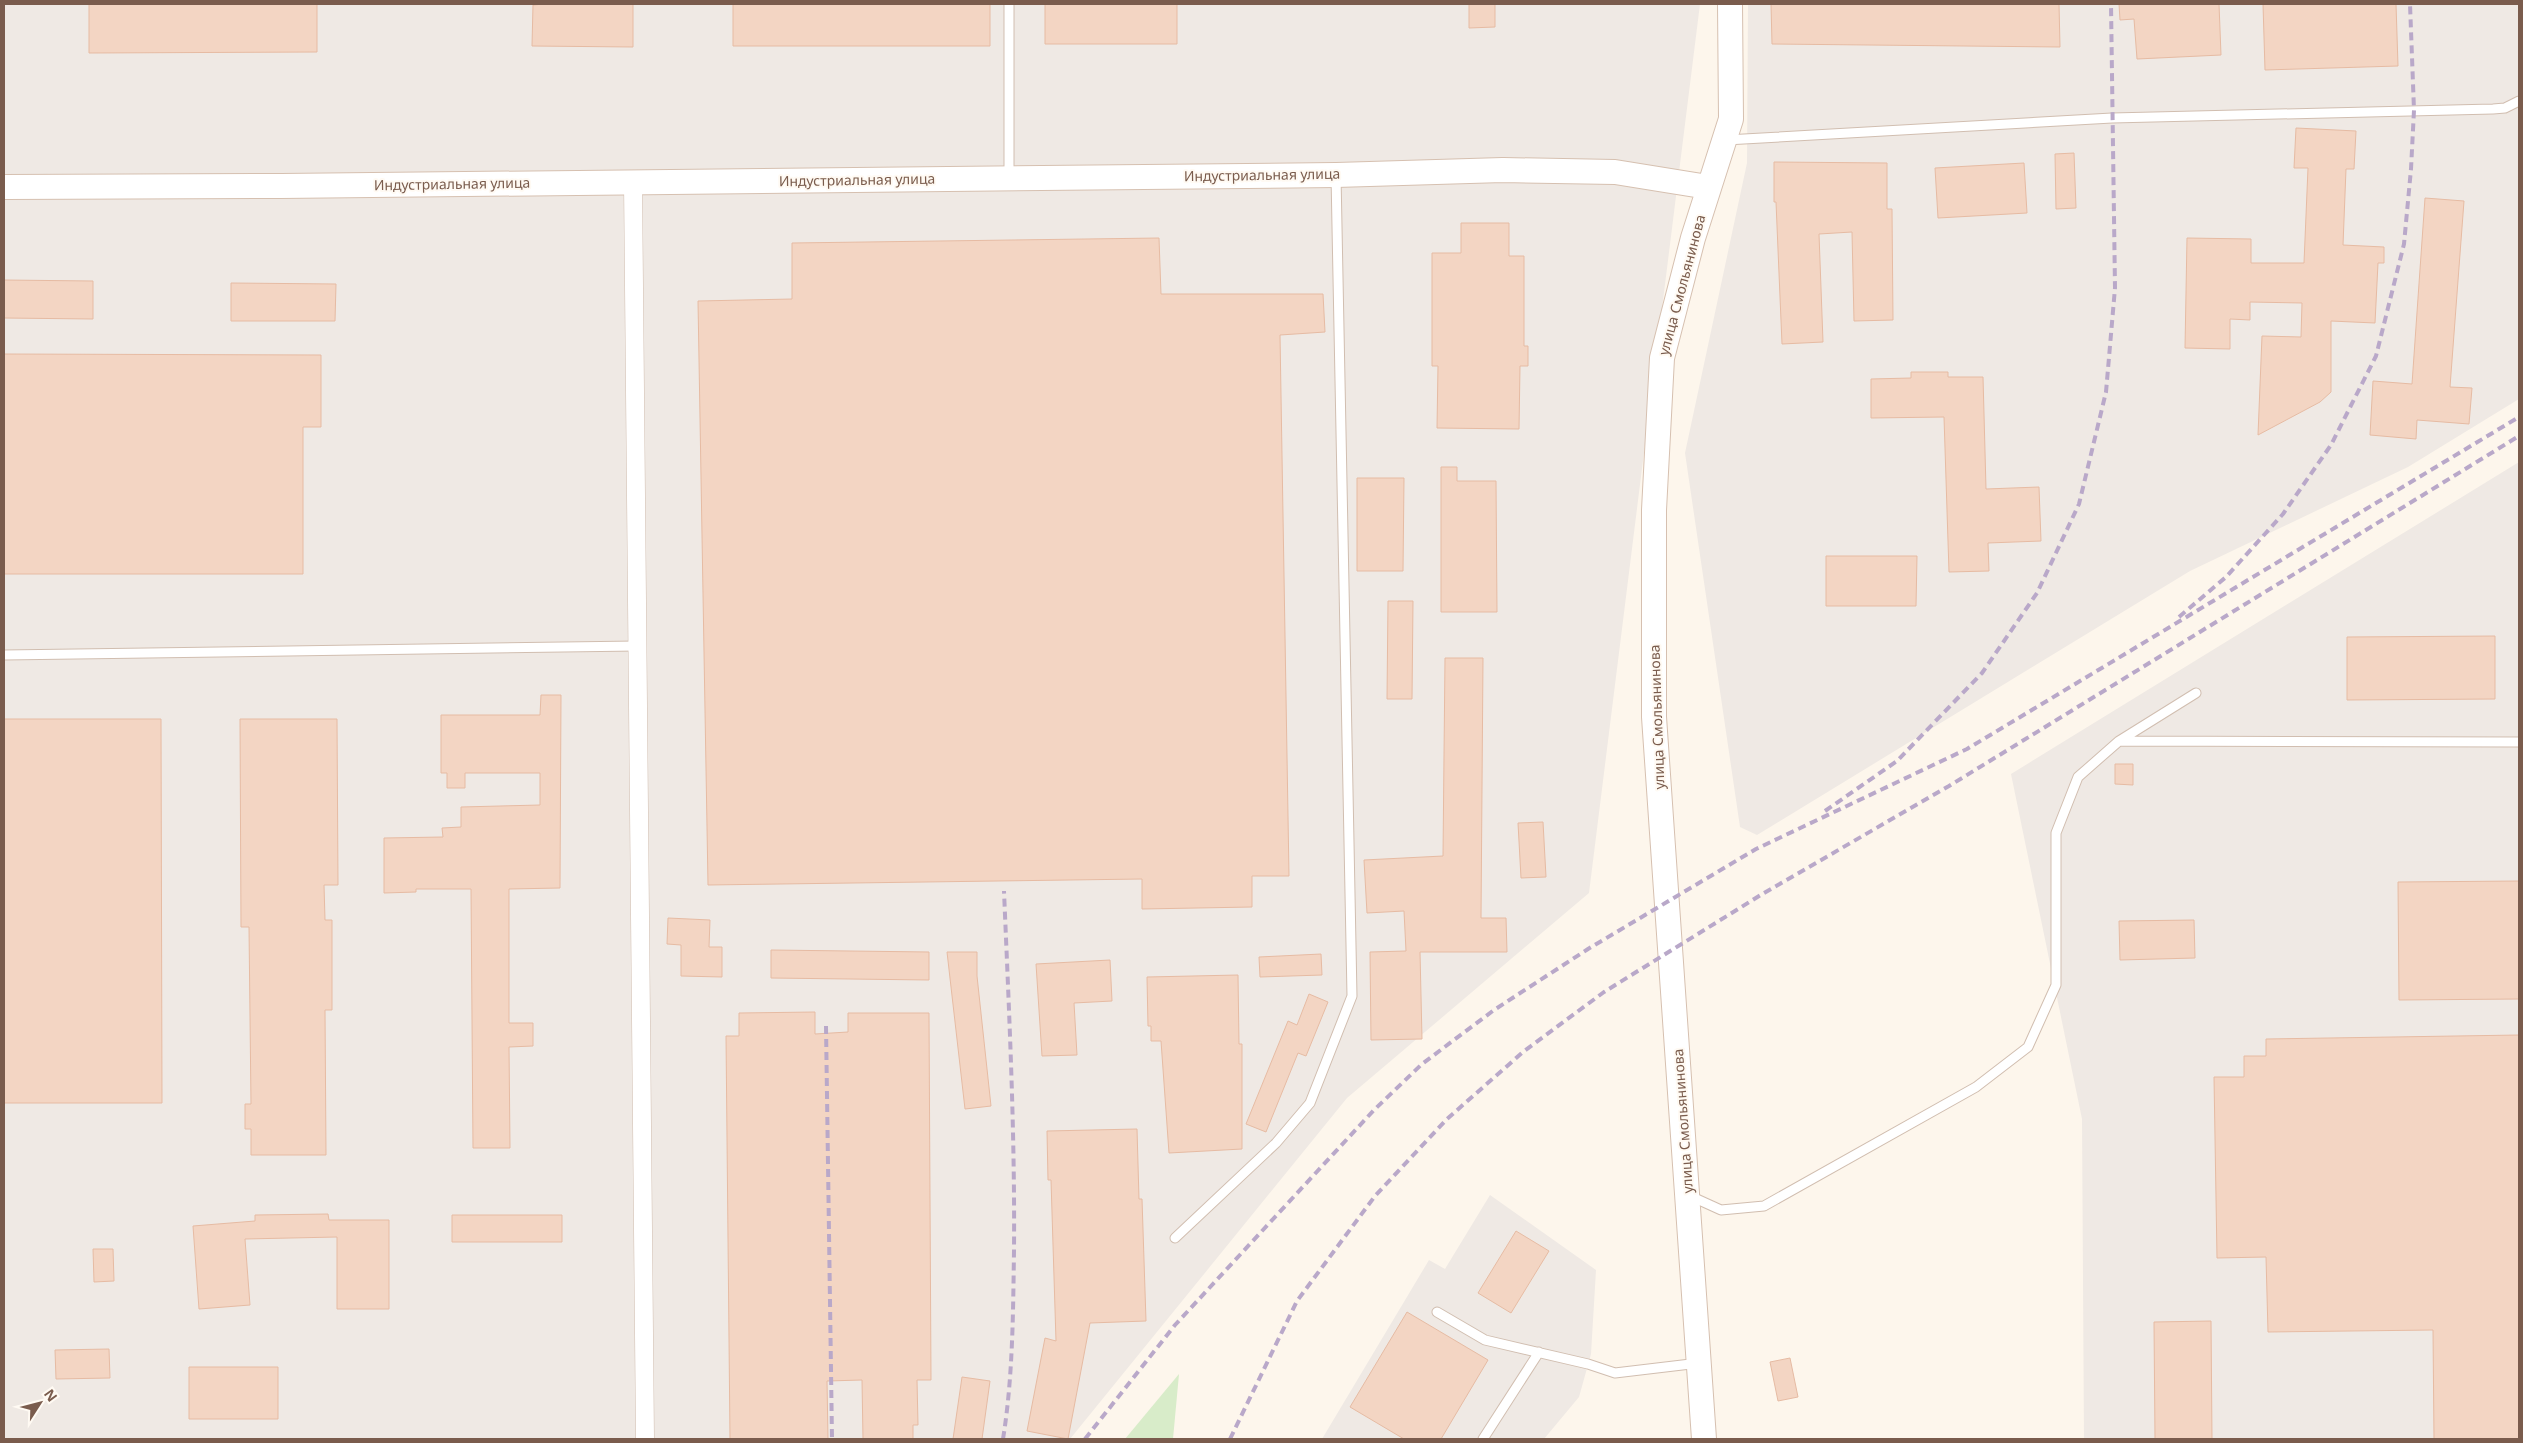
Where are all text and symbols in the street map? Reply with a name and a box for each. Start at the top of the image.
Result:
street label: Индустриальная улица [1184,164,1340,185]
street label: Индустриальная улица [779,169,935,190]
street label: Индустриальная улица [374,173,530,194]
street label: улица Смольянинова [1654,212,1709,357]
street label: улица Смольянинова [1644,644,1669,790]
street label: улица Смольянинова [1668,1048,1697,1194]
north arrow [15,1378,65,1428]
text: N [40,1385,62,1405]

